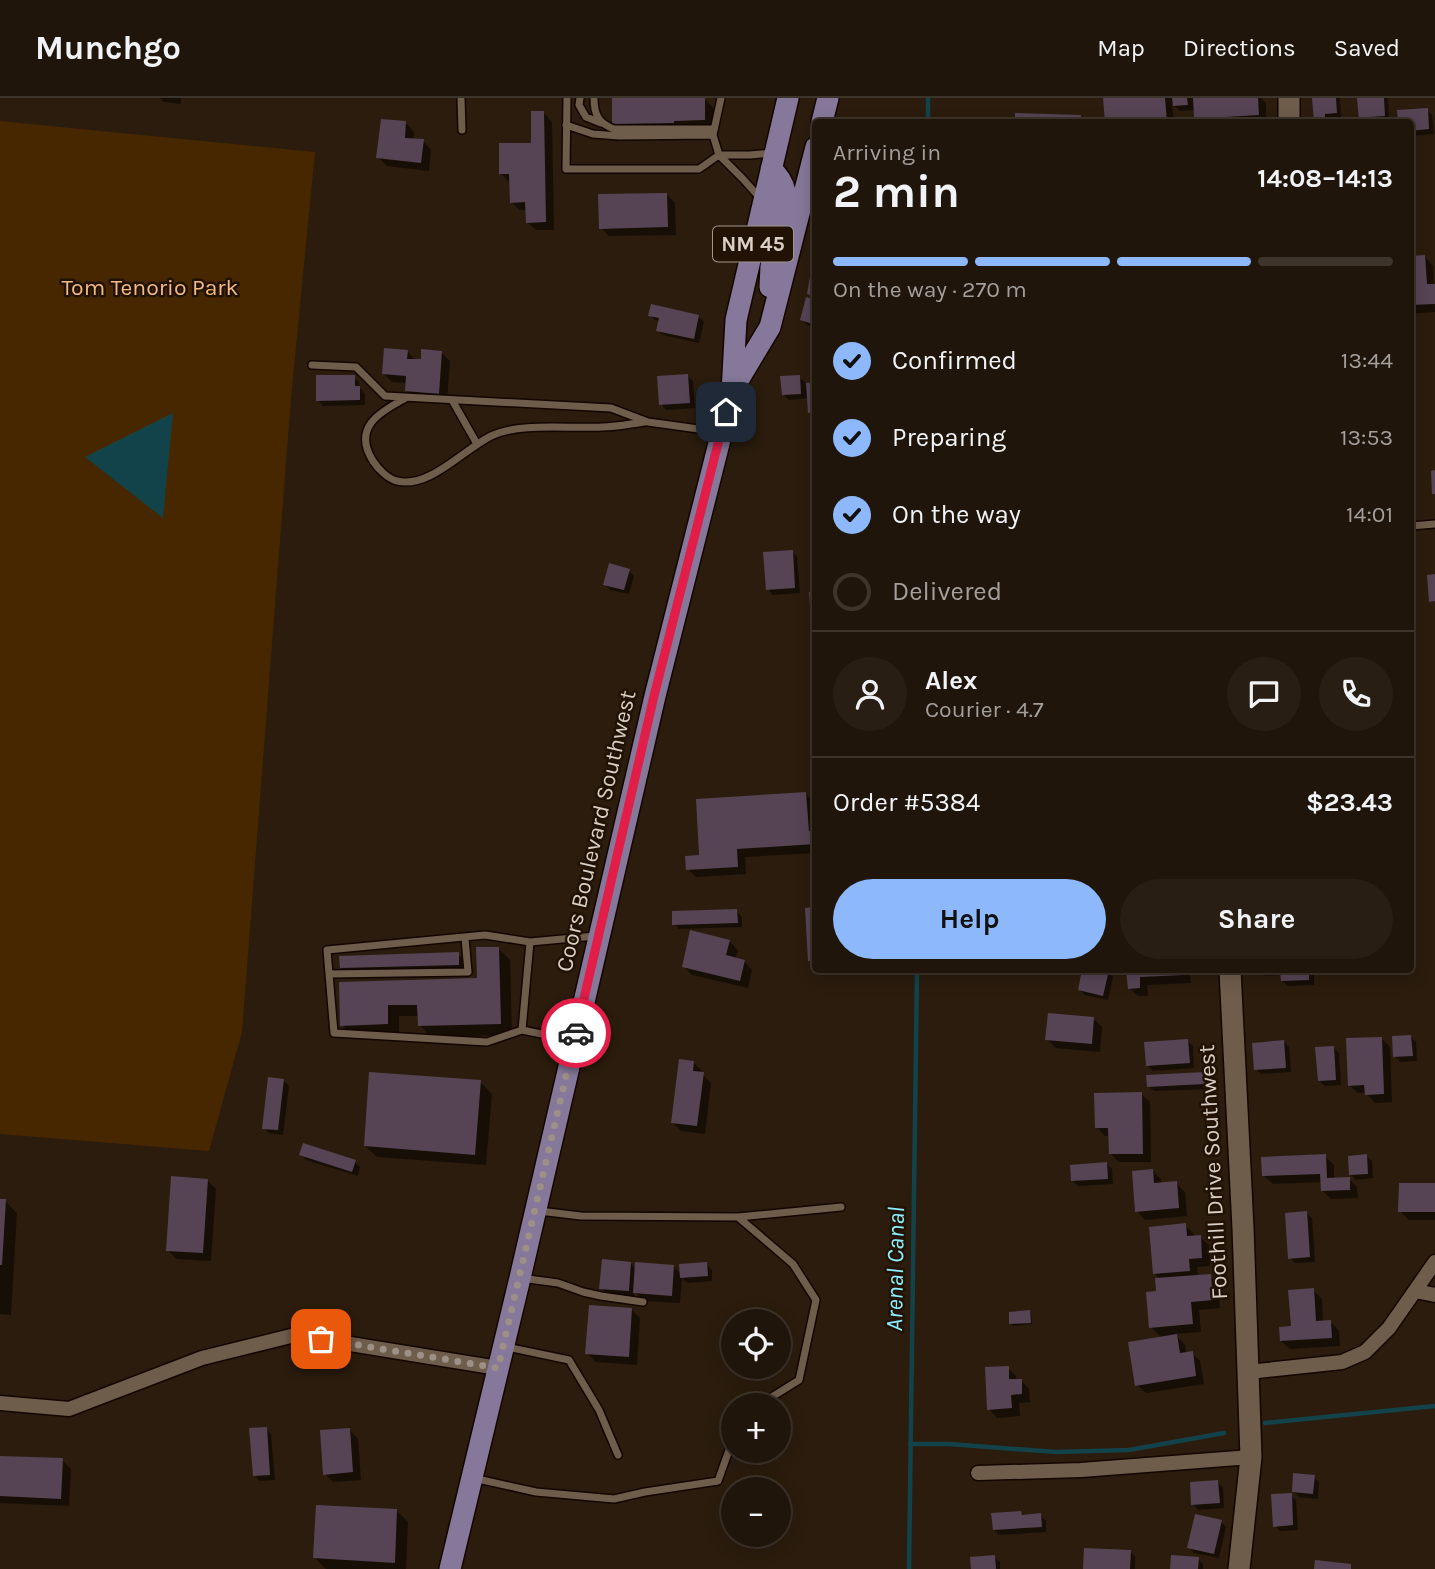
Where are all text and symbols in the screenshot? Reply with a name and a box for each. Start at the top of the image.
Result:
text: Munchgo [35,29,181,67]
text: Map [1097,34,1145,62]
text: Directions [1183,34,1296,62]
text: Saved [1334,34,1400,62]
text: Arriving in [833,139,941,166]
text: 14:08–14:13 [1257,163,1393,194]
text: 2 min [833,165,960,219]
road number: NM 45 [713,226,793,262]
park label: Tom Tenorio Park [61,274,239,301]
text: On the way · 270 m [833,276,1027,303]
icon: check [833,342,871,380]
text: Confirmed [892,345,1017,376]
text: 13:44 [1341,347,1393,374]
pin [696,382,756,442]
icon: home [707,393,745,431]
icon: check [833,419,871,457]
text: Preparing [892,422,1006,453]
text: 13:53 [1340,424,1393,451]
icon: check [833,496,871,534]
text: On the way [892,499,1021,530]
text: 14:01 [1346,501,1393,528]
text: Delivered [892,576,1002,607]
button: person [833,657,907,731]
button: chat [1227,657,1301,731]
button: phone [1319,657,1393,731]
text: Alex [925,665,977,696]
street label: Coors Boulevard Southwest [550,687,642,974]
text: Courier · 4.7 [925,696,1044,723]
text: Order #5384 [833,787,980,818]
text: $23.43 [1306,787,1393,818]
button: Help [833,879,1106,959]
button: Share [1120,879,1393,959]
courier [541,998,611,1068]
icon: car [557,1014,595,1052]
street label: Foothill Drive Southwest [1193,1043,1233,1300]
water label: Arenal Canal [880,1206,910,1332]
pin [291,1309,351,1369]
map controls [721,1309,791,1547]
button: locate [721,1309,791,1379]
icon: bag [302,1320,340,1358]
button: + [721,1393,791,1463]
button: − [721,1477,791,1547]

